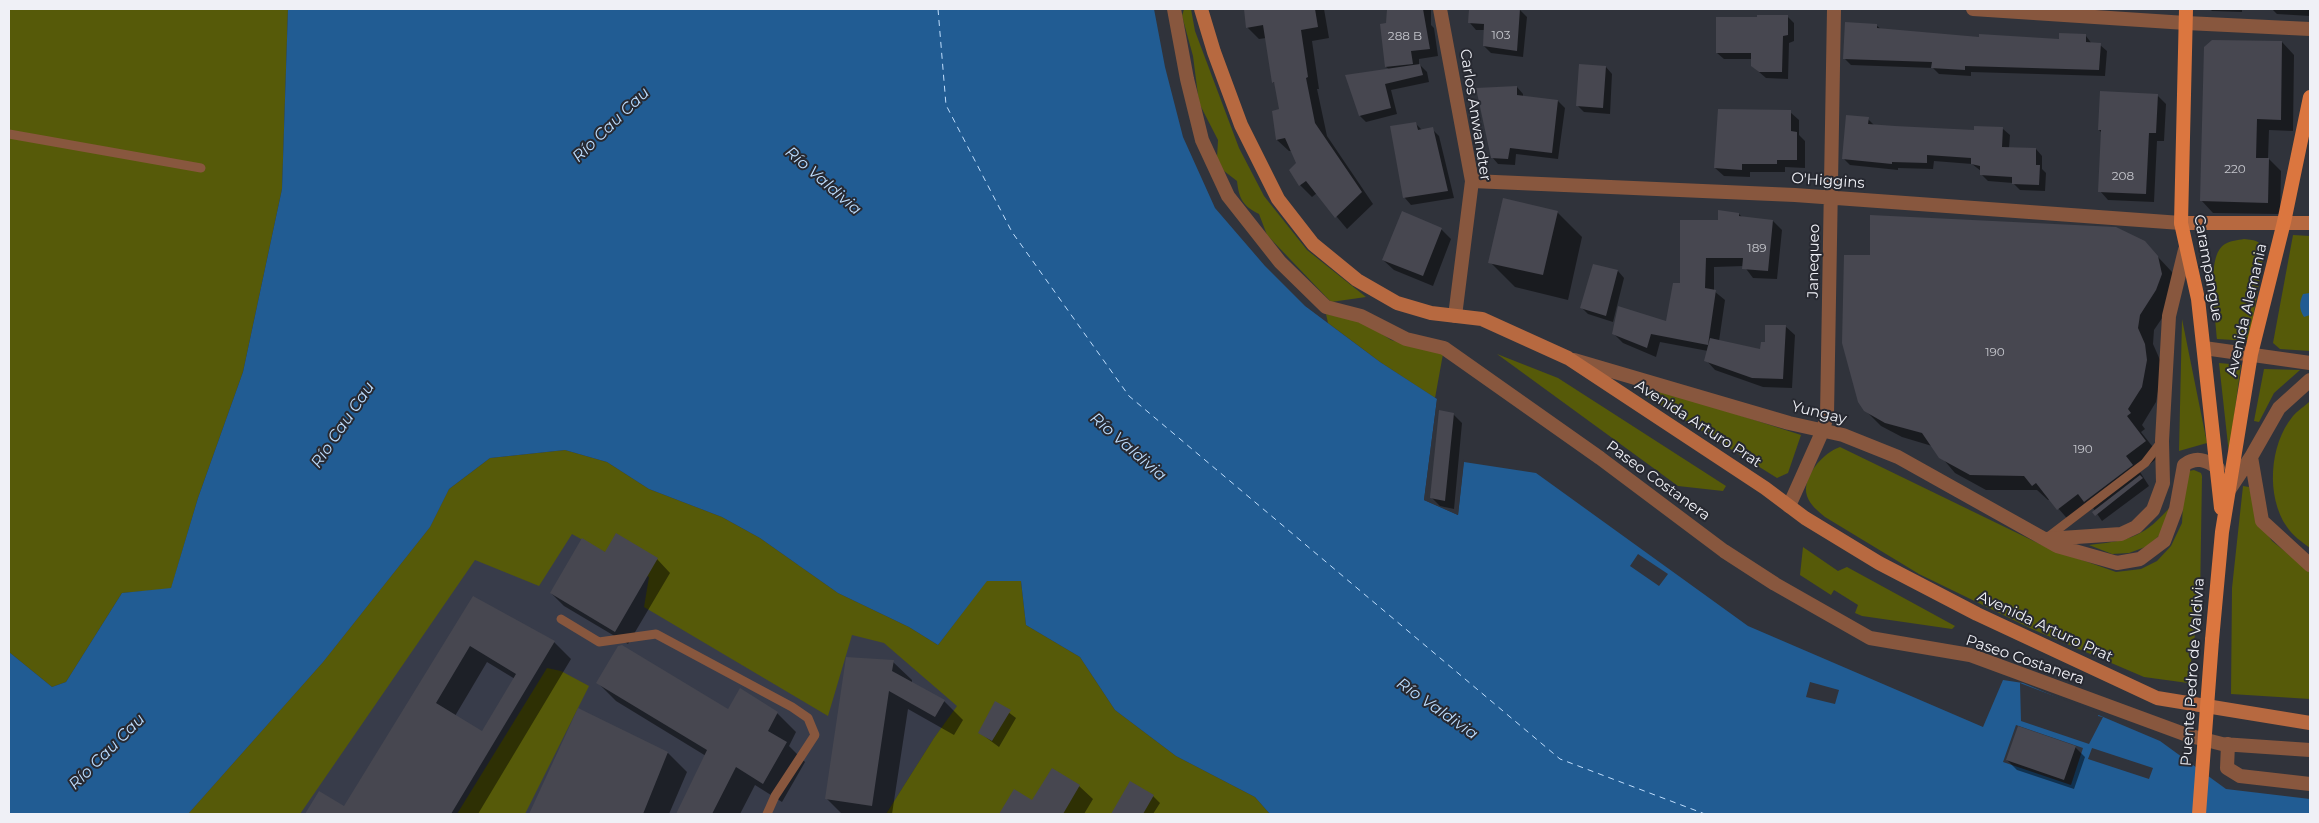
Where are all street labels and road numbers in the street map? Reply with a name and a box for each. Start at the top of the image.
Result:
street label: Carlos Anwandter [1456,48,1494,182]
street label: O'Higgins [1791,169,1865,193]
street label: Carampangue [2190,213,2226,323]
street label: Janequeo [1804,224,1824,298]
street label: Avenida Alemania [2223,242,2271,378]
street label: Avenida Arturo Prat [1631,376,1765,472]
street label: Yungay [1790,397,1848,429]
street label: Paseo Costanera [1602,437,1714,525]
street label: Puente Pedro de Valdivia [2177,577,2209,767]
street label: Avenida Arturo Prat [1974,588,2116,666]
street label: Paseo Costanera [1963,631,2087,689]

